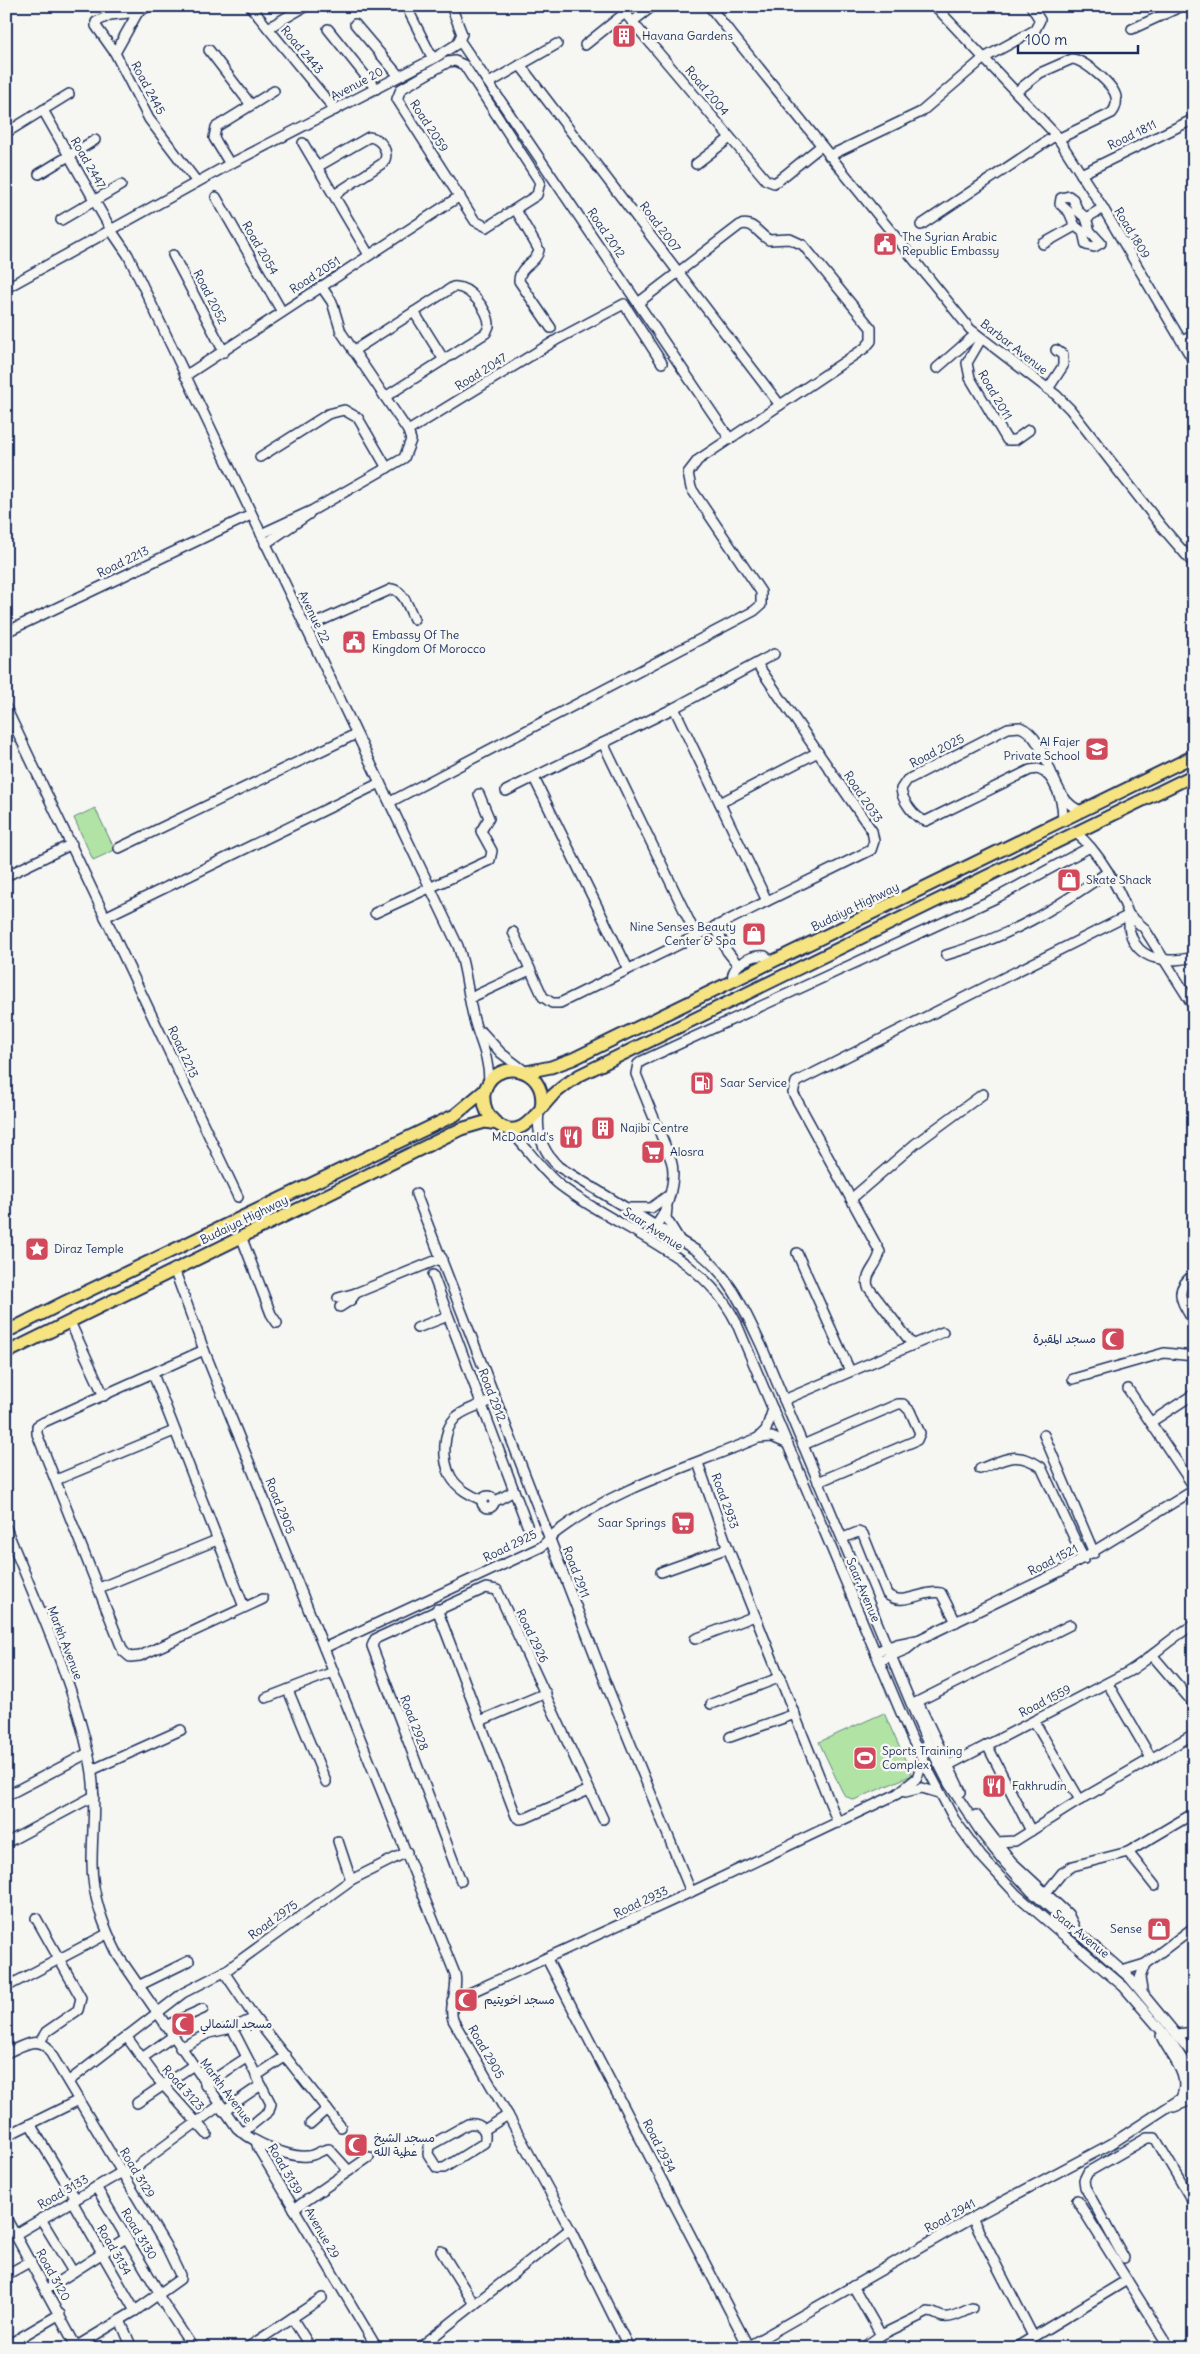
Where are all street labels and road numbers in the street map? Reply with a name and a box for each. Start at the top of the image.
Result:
street label: Road 2443 [278,23,327,77]
street label: Road 2445 [128,59,169,117]
street label: Avenue 20 [328,63,386,104]
street label: Road 2004 [682,63,733,119]
street label: Road 2059 [407,97,452,155]
street label: Road 1811 [1105,116,1159,153]
street label: Road 2447 [68,134,109,191]
street label: Road 2007 [637,199,684,255]
street label: Road 1809 [1111,204,1154,261]
street label: Road 2012 [584,205,629,261]
street label: Road 2054 [239,218,282,277]
street label: Road 2051 [287,253,343,296]
street label: Road 2052 [190,267,231,327]
street label: Barbar Avenue [978,316,1051,377]
street label: Road 2047 [452,350,509,393]
street label: Road 2011 [975,367,1016,422]
street label: Road 2213 [94,543,151,581]
street label: Avenue 22 [295,588,334,646]
street label: Road 2025 [907,730,967,771]
street label: Road 2033 [841,768,886,826]
street label: Budaiya Highway [808,879,901,934]
street label: Road 2213 [165,1023,202,1080]
street label: Budaiya Highway [197,1192,290,1247]
street label: Saar Avenue [621,1204,686,1253]
street label: Road 2912 [475,1366,510,1424]
street label: Road 2933 [708,1471,743,1531]
street label: Road 2905 [262,1476,299,1536]
street label: Road 2925 [480,1526,539,1565]
street label: Road 1521 [1025,1541,1080,1578]
street label: Road 2911 [560,1544,593,1600]
street label: Saar Avenue [843,1555,884,1624]
street label: Markh Avenue [45,1604,86,1682]
street label: Road 2926 [513,1606,552,1665]
street label: Road 1559 [1016,1681,1073,1720]
street label: Road 2928 [397,1693,432,1753]
street label: Road 2933 [611,1882,670,1921]
street label: Road 2975 [245,1897,300,1942]
street label: Saar Avenue [1050,1906,1113,1961]
street label: Road 2905 [465,2022,508,2081]
street label: Markh Avenue [197,2055,256,2126]
street label: Road 3123 [159,2062,208,2114]
street label: Road 2934 [640,2116,679,2175]
street label: Road 3139 [265,2141,306,2197]
street label: Road 3129 [117,2145,158,2201]
street label: Road 3133 [35,2171,91,2212]
street label: Road 2941 [922,2195,978,2236]
street label: Road 3130 [118,2205,161,2262]
street label: Avenue 29 [302,2205,343,2261]
street label: Road 3134 [94,2222,135,2278]
street label: Road 3120 [33,2246,74,2303]

